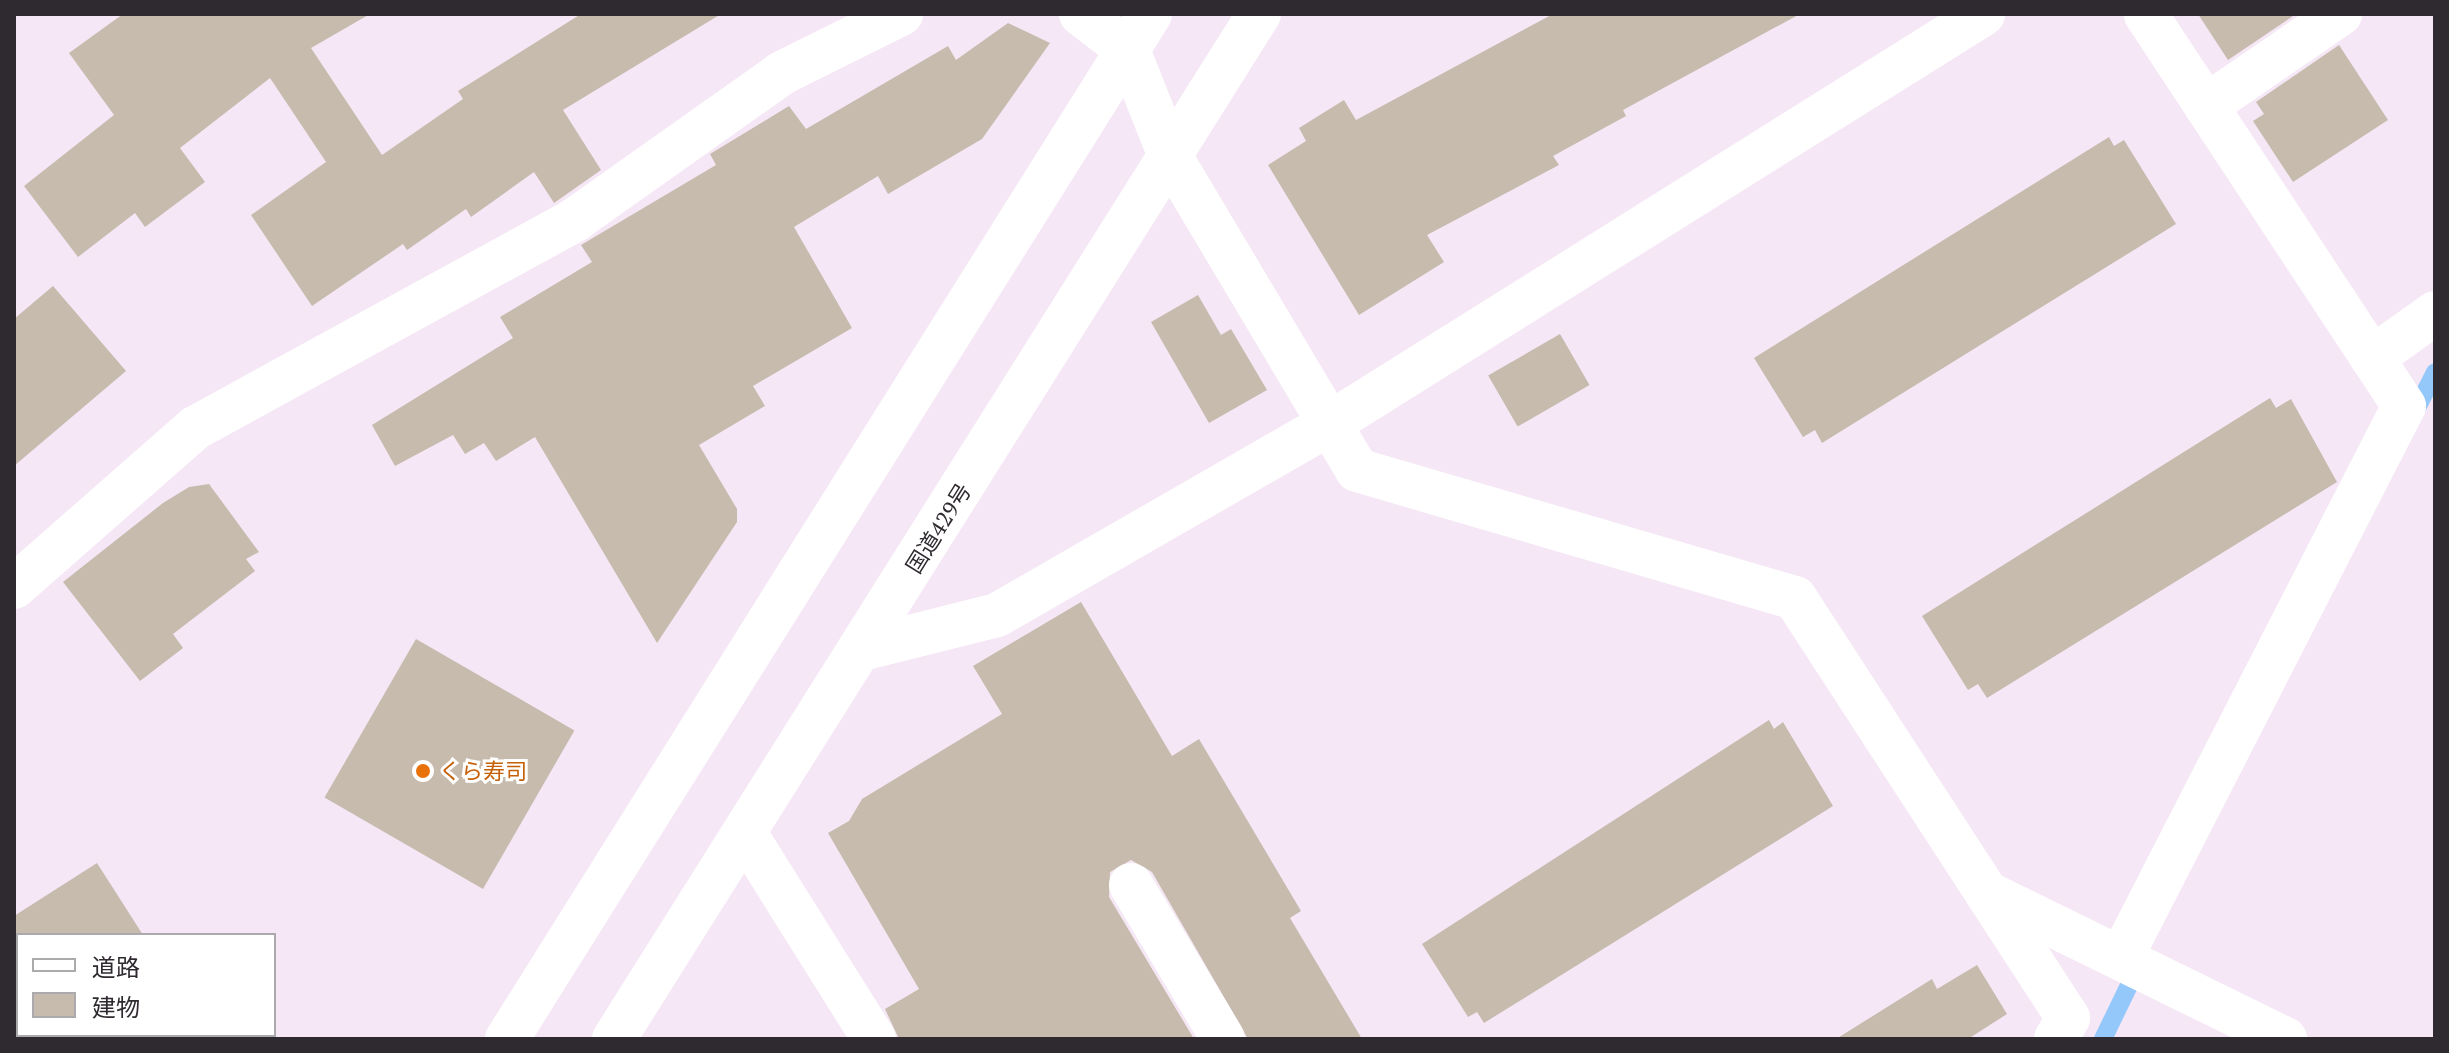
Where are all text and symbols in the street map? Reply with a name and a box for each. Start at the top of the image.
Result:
street label: 国道429号 [900,478,976,578]
place label: くら寿司 [439,758,527,784]
marker: くら寿司 [414,762,432,780]
legend [16,933,276,1037]
text: 道路 [92,951,140,983]
text: 建物 [92,991,140,1023]

